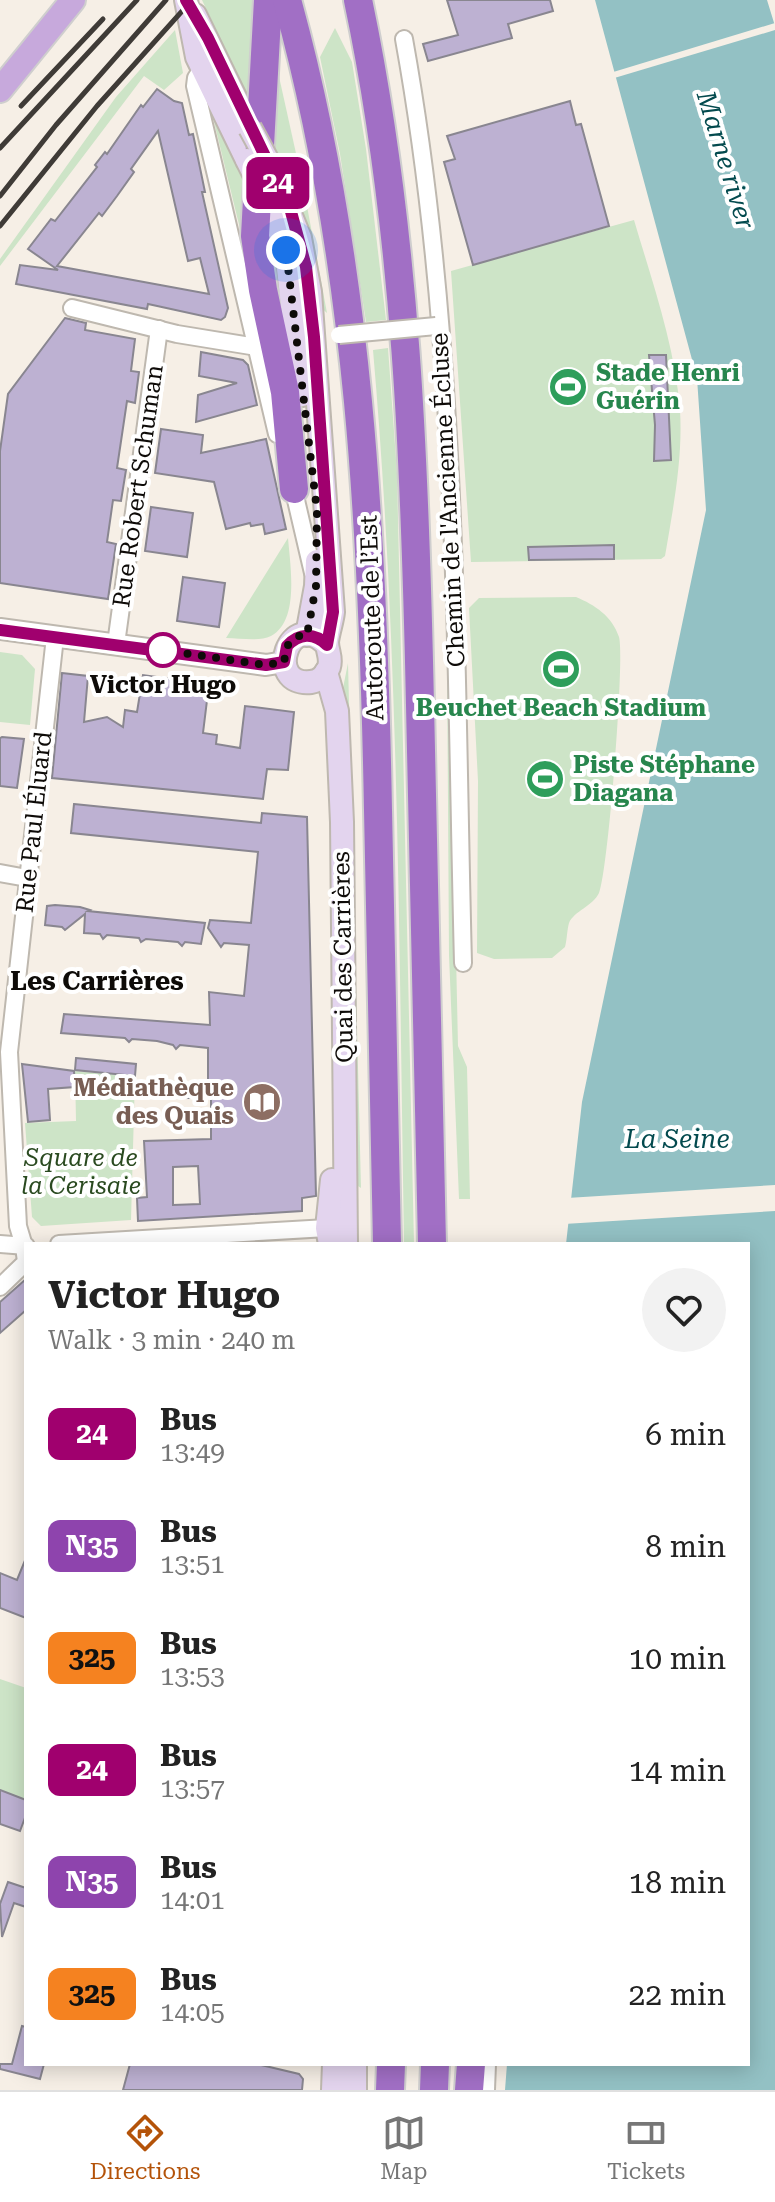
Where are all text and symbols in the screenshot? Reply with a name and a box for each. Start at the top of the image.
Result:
water label: Marne river [690,86,761,233]
line badge: 24 [242,157,314,209]
text: 24 [262,166,294,199]
your location [266,230,306,270]
street label: Chemin de l'Ancienne Écluse [424,332,471,668]
place label: Stade Henri Guérin [596,359,740,415]
street label: Rue Robert Schuman [107,363,169,609]
sports icon: Stade Henri Guérin [547,366,589,408]
street label: Autoroute de l’Est [354,515,390,721]
marker: Victor Hugo [146,633,180,667]
sports icon: Beuchet Beach Stadium [540,648,582,690]
place label: Victor Hugo [90,671,236,699]
place label: Beuchet Beach Stadium [416,694,706,722]
street label: Rue Paul Éluard [10,730,57,914]
place label: Piste Stéphane Diagana [573,751,755,807]
sports icon: Piste Stéphane Diagana [524,758,566,800]
street label: Quai des Carrières [327,851,359,1063]
district label: Les Carrières [10,966,184,996]
place label: Médiathèque des Quais [73,1074,234,1130]
library icon: Médiathèque des Quais [241,1081,283,1123]
water label: La Seine [623,1124,730,1154]
park label: Square de la Cerisaie [21,1144,141,1200]
button: heart [642,1268,726,1352]
text: Victor Hugo [48,1273,280,1317]
text: Walk · 3 min · 240 m [48,1325,295,1355]
text: Bus [160,1402,217,1437]
text: 24 [76,1417,108,1450]
text: 6 min [645,1417,726,1452]
text: 13:49 [160,1437,225,1467]
text: Bus [160,1514,217,1549]
text: N35 [66,1529,118,1562]
text: 8 min [645,1529,726,1564]
text: 13:51 [160,1549,225,1579]
text: Bus [160,1626,217,1661]
text: 325 [68,1641,116,1674]
text: 10 min [629,1641,726,1676]
text: 13:53 [160,1661,225,1691]
text: Bus [160,1738,217,1773]
text: 24 [76,1753,108,1786]
text: 14 min [629,1753,726,1788]
text: 13:57 [160,1773,225,1803]
text: Bus [160,1850,217,1885]
text: N35 [66,1865,118,1898]
text: 18 min [629,1865,726,1900]
text: 14:01 [160,1885,225,1915]
text: Bus [160,1962,217,1997]
text: 325 [68,1977,116,2010]
text: 22 min [629,1977,726,2012]
text: 14:05 [160,1997,225,2027]
tab: Directions [90,2111,201,2184]
tab: Map [380,2111,427,2184]
tab: Tickets [607,2111,685,2184]

